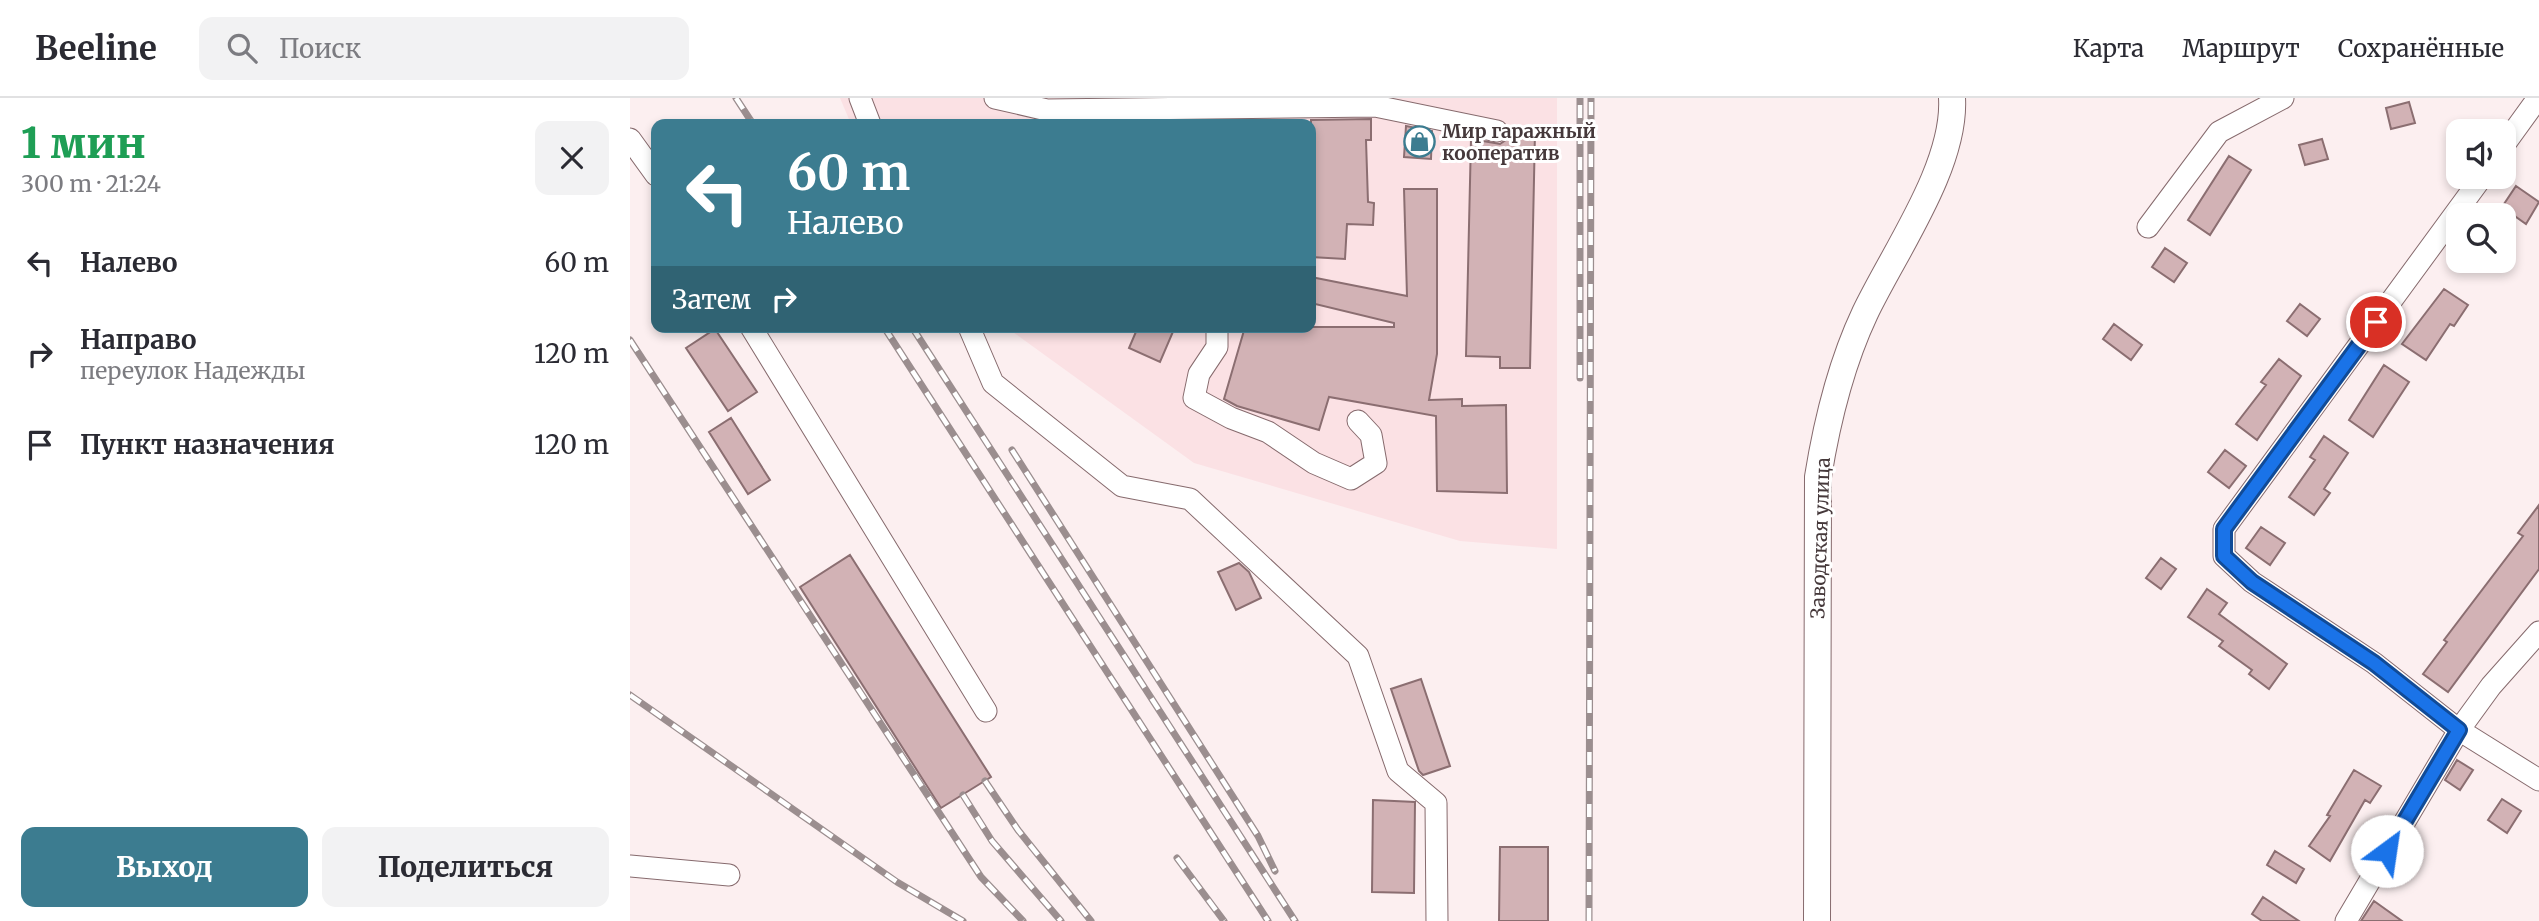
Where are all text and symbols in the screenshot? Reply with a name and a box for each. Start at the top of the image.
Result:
search box [199,17,689,80]
text: Beeline [35,28,157,69]
icon: search [223,29,261,67]
text: Поиск [279,32,361,65]
text: Карта [2073,33,2144,64]
text: Маршрут [2182,33,2300,64]
text: Сохранённые [2338,33,2504,64]
text: 1 мин [21,117,146,169]
place label: Мир гаражный кооператив [1442,119,1596,165]
map controls [2446,119,2516,273]
button: sound [2446,119,2516,189]
button: close [535,121,609,195]
shop icon: Мир гаражный кооператив [1402,125,1436,159]
text: 60 m [787,142,910,203]
icon: left [672,147,763,238]
text: 300 m · 21:24 [21,169,161,198]
text: Налево [787,203,904,243]
button: search [2446,203,2516,273]
icon: left [21,244,59,282]
text: Налево [80,246,178,279]
text: 60 m [545,246,609,279]
icon: right [765,280,803,318]
text: Затем [672,283,751,316]
pin [2346,292,2406,352]
icon: arrive [2357,303,2395,341]
text: Направо [80,323,197,356]
icon: right [21,335,59,373]
text: 120 m [534,337,609,370]
text: переулок Надежды [80,356,306,385]
icon: arrive [21,426,59,464]
text: Пункт назначения [80,428,334,461]
text: 120 m [534,428,609,461]
street label: Заводская улица [1805,457,1835,619]
position arrow [2350,814,2424,888]
button: Выход [21,827,308,907]
button: Поделиться [322,827,609,907]

